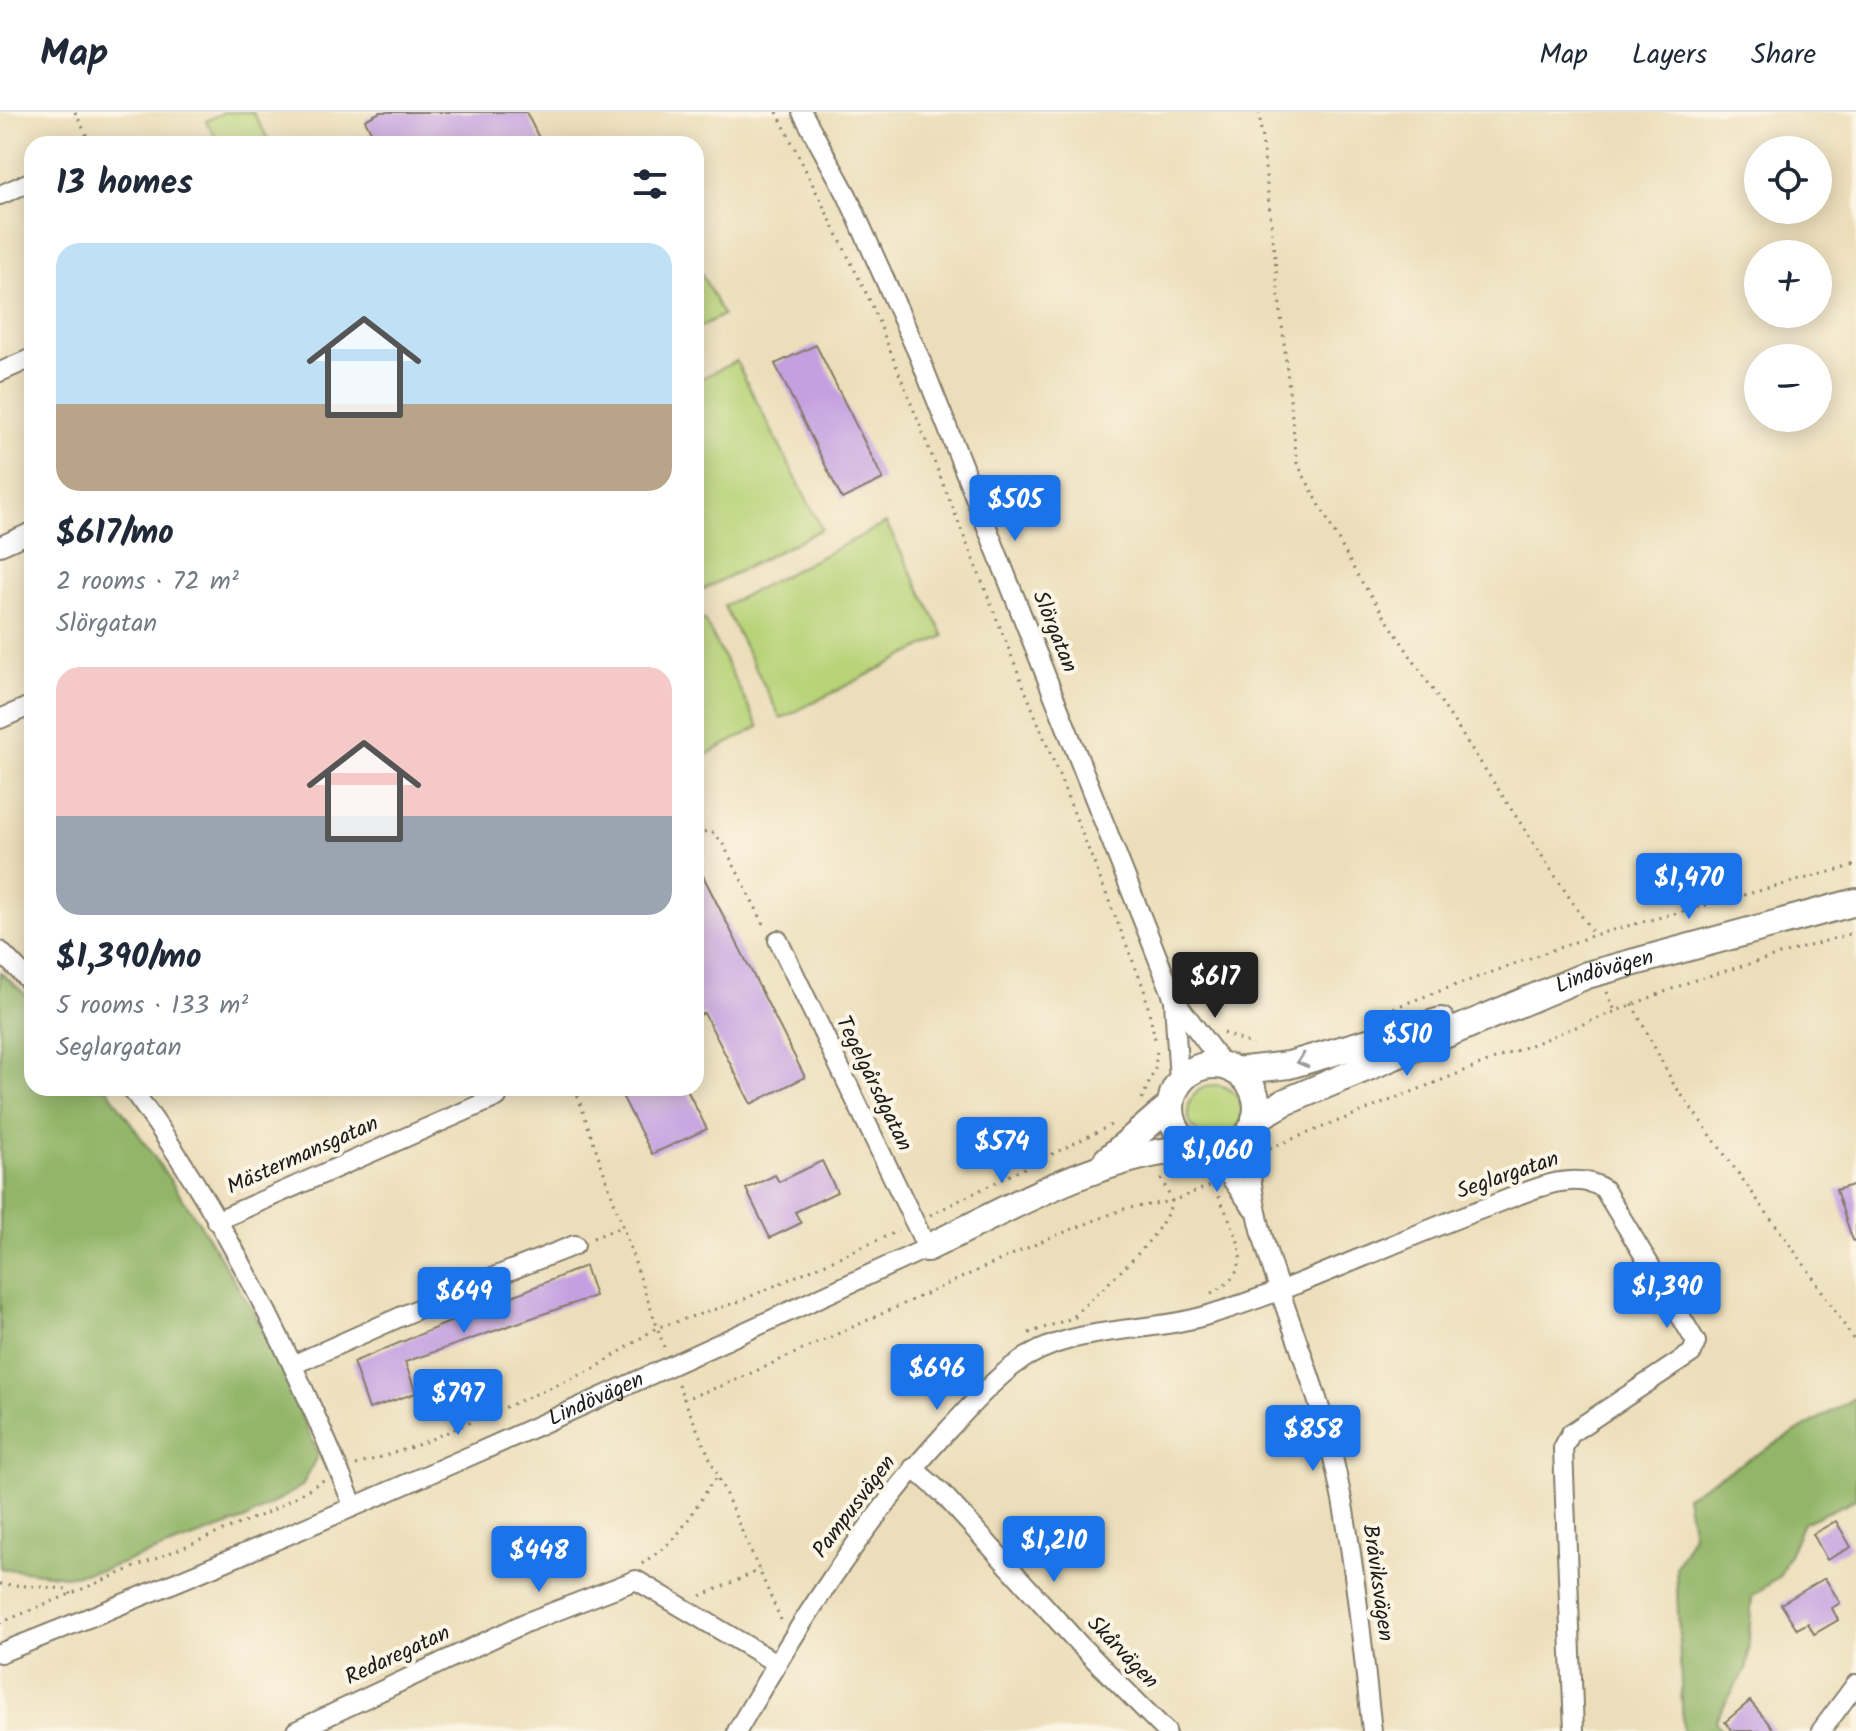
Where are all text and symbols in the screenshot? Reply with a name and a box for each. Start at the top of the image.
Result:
text: Map [40,25,109,85]
text: Map [1539,33,1588,78]
text: Layers [1632,33,1707,78]
text: Share [1751,33,1816,78]
map controls [1744,136,1832,432]
button: locate [1744,136,1832,224]
text: 13 homes [56,157,193,211]
icon: filters [628,162,672,206]
button: + [1744,240,1832,328]
icon: home [292,295,436,439]
button: − [1744,344,1832,432]
pin: $505 [968,475,1062,543]
text: $505 [987,480,1043,522]
text: $617/mo [56,507,174,561]
text: 2 rooms · 72 m² [56,561,239,603]
street label: Slörgatan [1022,586,1086,678]
text: Slörgatan [56,603,157,645]
icon: home [292,719,436,863]
pin: $1,470 [1624,853,1754,921]
text: $1,470 [1654,858,1724,900]
text: $1,390/mo [56,931,202,985]
street label: Lindövägen [1550,940,1658,1004]
pin: $617 [1168,952,1262,1020]
text: $617 [1190,957,1240,999]
text: 5 rooms · 133 m² [56,985,248,1027]
street label: Tegelgårsdgatan [825,1010,921,1158]
pin: $510 [1360,1010,1454,1078]
text: $510 [1382,1015,1432,1057]
text: Seglargatan [56,1027,182,1069]
one-way arrow [1295,1052,1309,1068]
street label: Mästermansgatan [221,1107,385,1205]
pin: $574 [955,1117,1049,1185]
text: $574 [975,1122,1030,1164]
pin: $1,060 [1152,1126,1282,1194]
text: $1,060 [1182,1131,1252,1173]
street label: Seglargatan [1452,1142,1564,1210]
pin: $1,390 [1602,1262,1732,1330]
pin: $649 [417,1267,511,1335]
text: $1,390 [1632,1267,1702,1309]
text: $649 [436,1272,492,1314]
pin: $696 [890,1344,984,1412]
text: $696 [909,1349,965,1391]
street label: Lindövägen [543,1363,650,1436]
pin: $797 [411,1369,505,1437]
text: $797 [431,1374,485,1416]
pin: $858 [1266,1405,1360,1473]
text: $858 [1283,1410,1343,1452]
street label: Pampusvägen [804,1448,906,1566]
pin: $1,210 [989,1516,1119,1584]
text: $1,210 [1021,1521,1087,1563]
street label: Bråviksvägen [1351,1522,1403,1644]
pin: $448 [492,1526,586,1594]
text: $448 [509,1531,569,1573]
street label: Skårvägen [1078,1608,1166,1698]
street label: Redaregatan [340,1616,456,1696]

